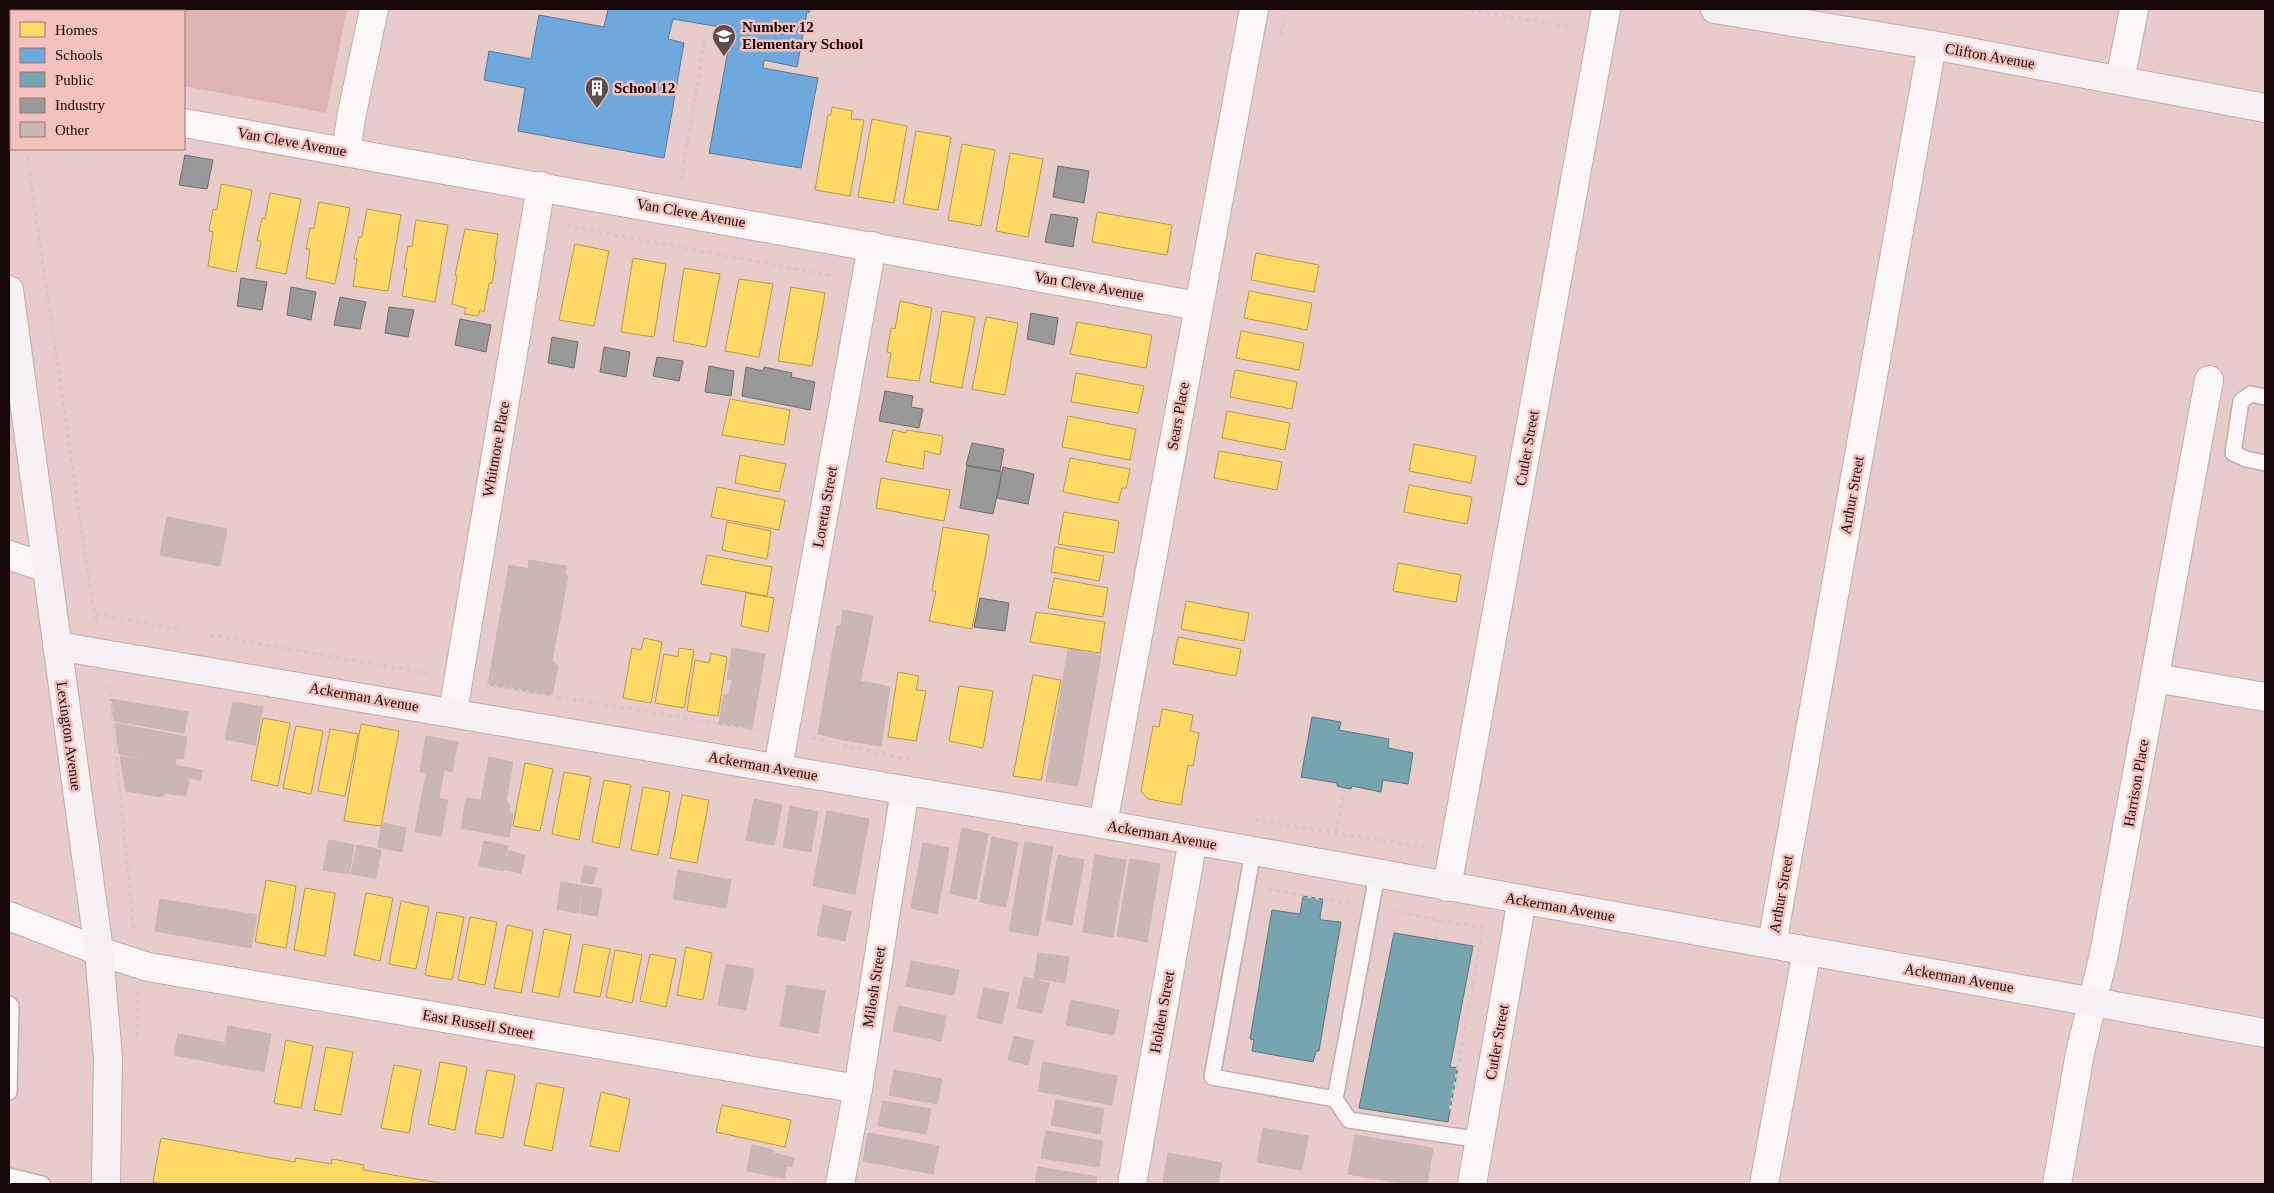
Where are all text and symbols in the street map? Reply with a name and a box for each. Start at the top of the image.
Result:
legend [10,10,185,150]
place label: Number 12 Elementary School [742,19,863,52]
text: Homes [55,22,98,38]
school or university icon: Number 12 Elementary School [711,23,737,57]
street label: Clifton Avenue [1944,40,2037,72]
text: Schools [55,47,103,63]
text: Public [55,72,94,88]
building icon: School 12 [584,75,610,109]
place label: School 12 [614,80,675,96]
text: Industry [55,97,105,113]
text: Other [55,122,89,138]
street label: Van Cleve Avenue [236,125,348,160]
street label: Van Cleve Avenue [635,196,747,231]
street label: Van Cleve Avenue [1033,269,1145,304]
street label: Sears Place [1164,380,1192,451]
street label: Whitmore Place [480,399,512,498]
street label: Cutler Street [1513,408,1542,487]
street label: Arthur Street [1837,454,1867,535]
street label: Loretta Street [810,464,840,549]
street label: Ackerman Avenue [308,679,420,715]
street label: Lexington Avenue [53,680,85,792]
street label: Harrison Place [2120,738,2152,828]
street label: Ackerman Avenue [707,748,819,784]
street label: Ackerman Avenue [1106,817,1218,853]
street label: Arthur Street [1766,853,1796,934]
street label: Ackerman Avenue [1504,889,1616,925]
street label: Milosh Street [860,945,888,1028]
street label: Ackerman Avenue [1903,960,2015,996]
street label: Holden Street [1147,969,1177,1054]
street label: Cutler Street [1483,1002,1512,1081]
street label: East Russell Street [421,1006,536,1042]

